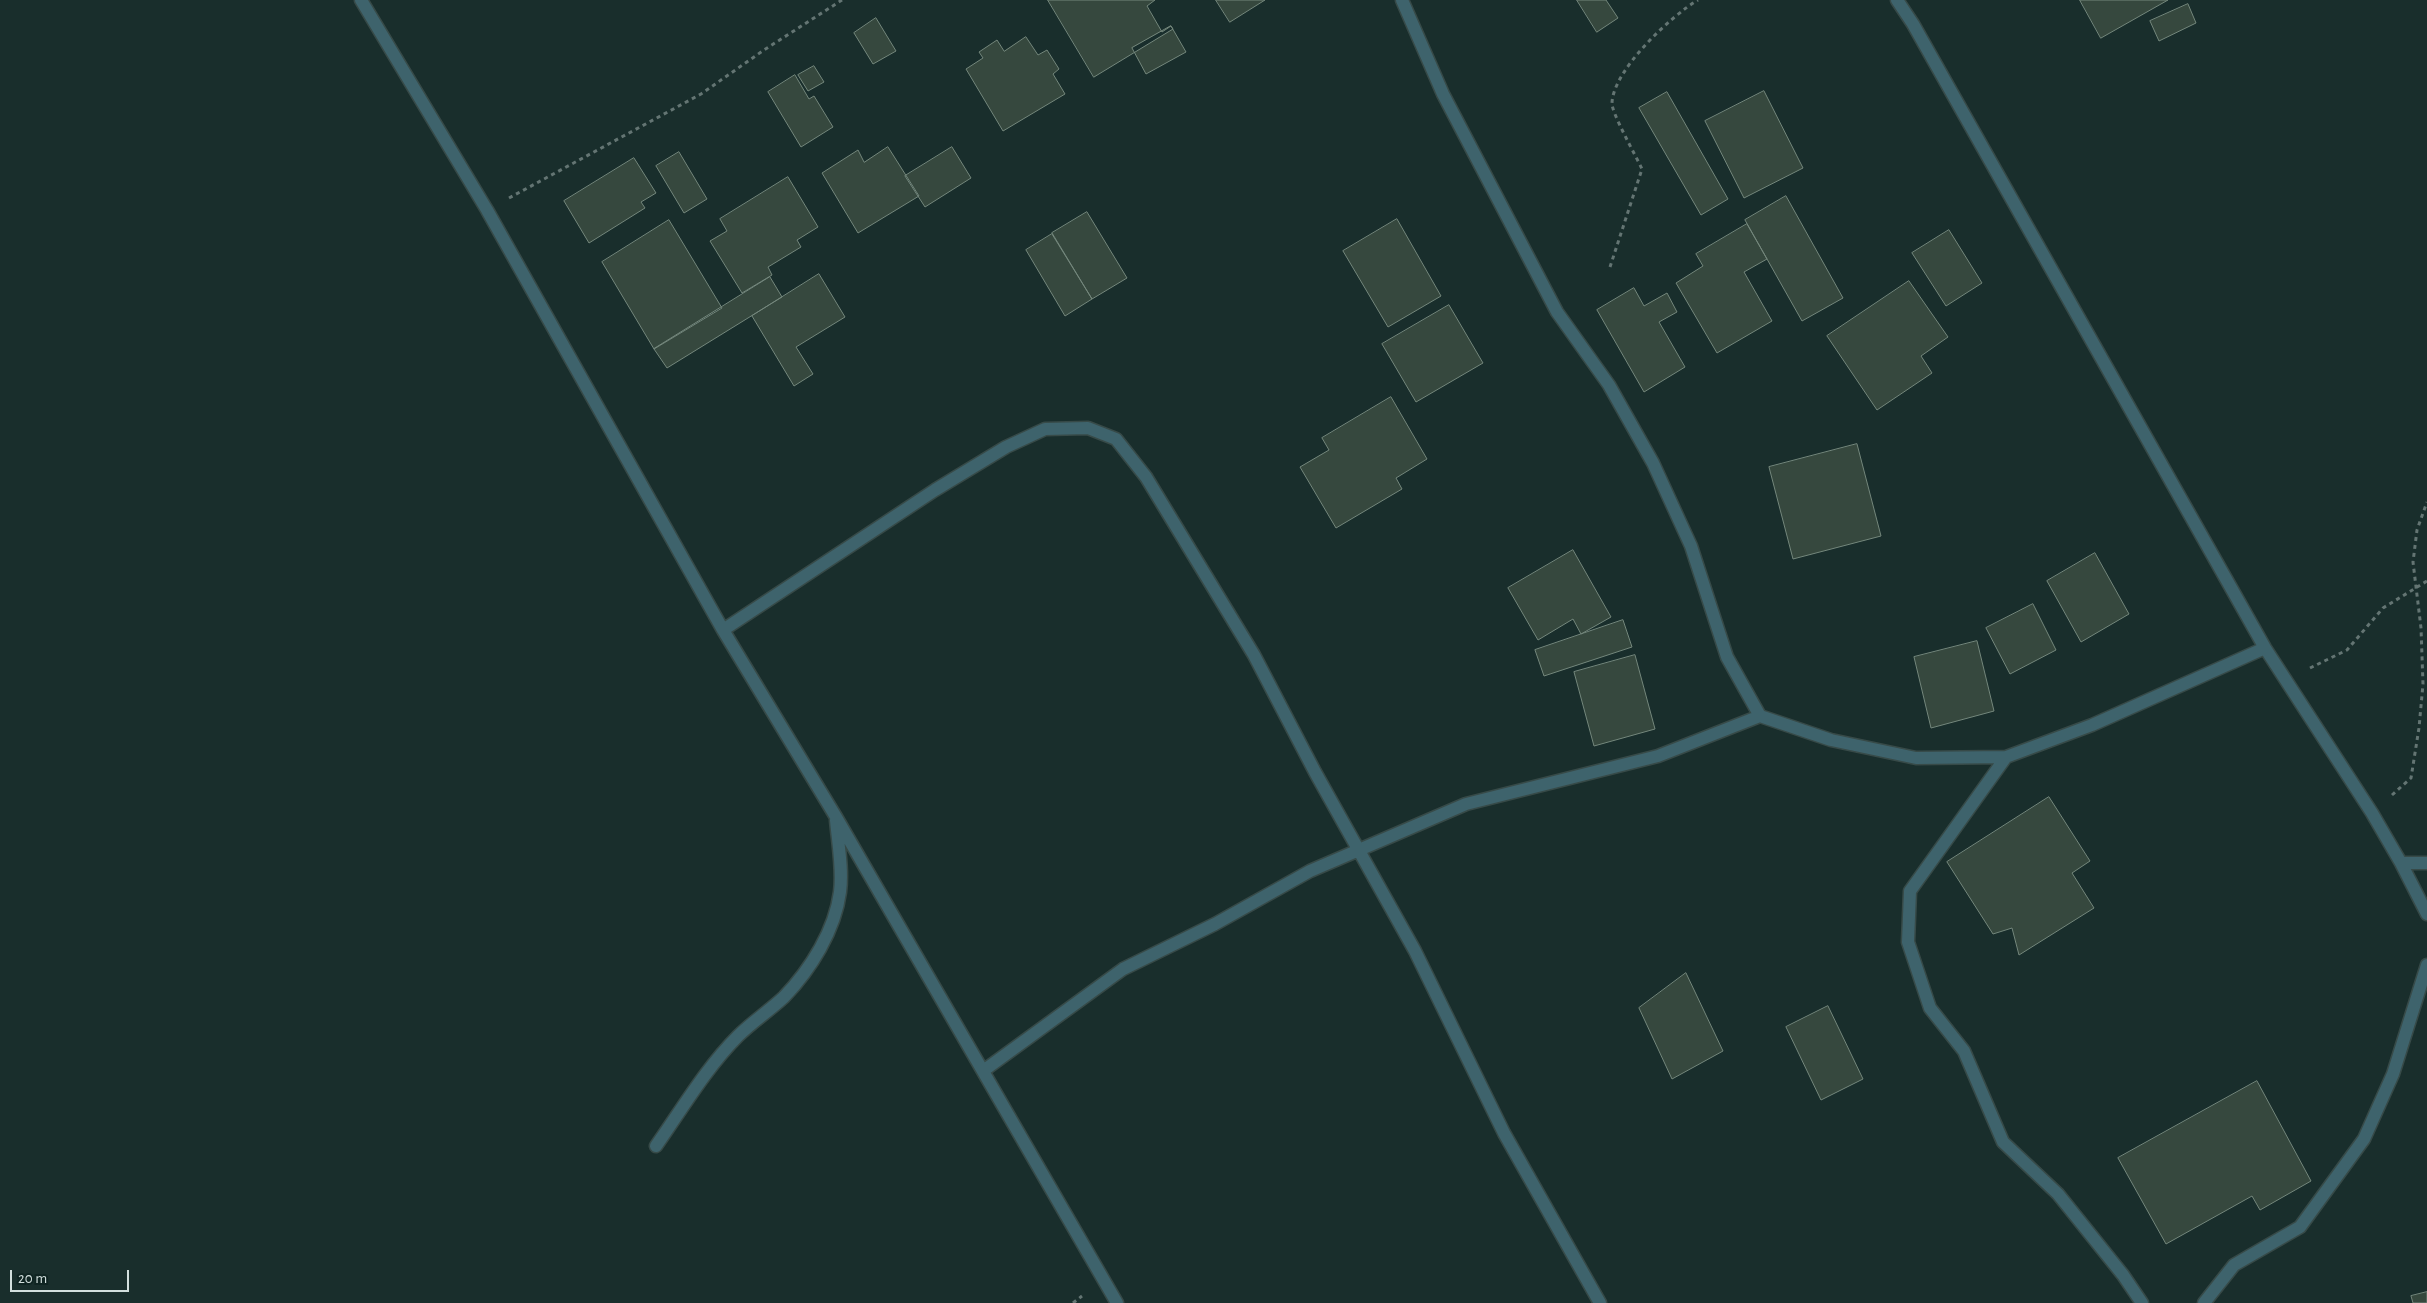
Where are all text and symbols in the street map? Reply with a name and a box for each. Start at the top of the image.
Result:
scale bar [12,1260,131,1292]
text: 20 m [18,1271,47,1286]

